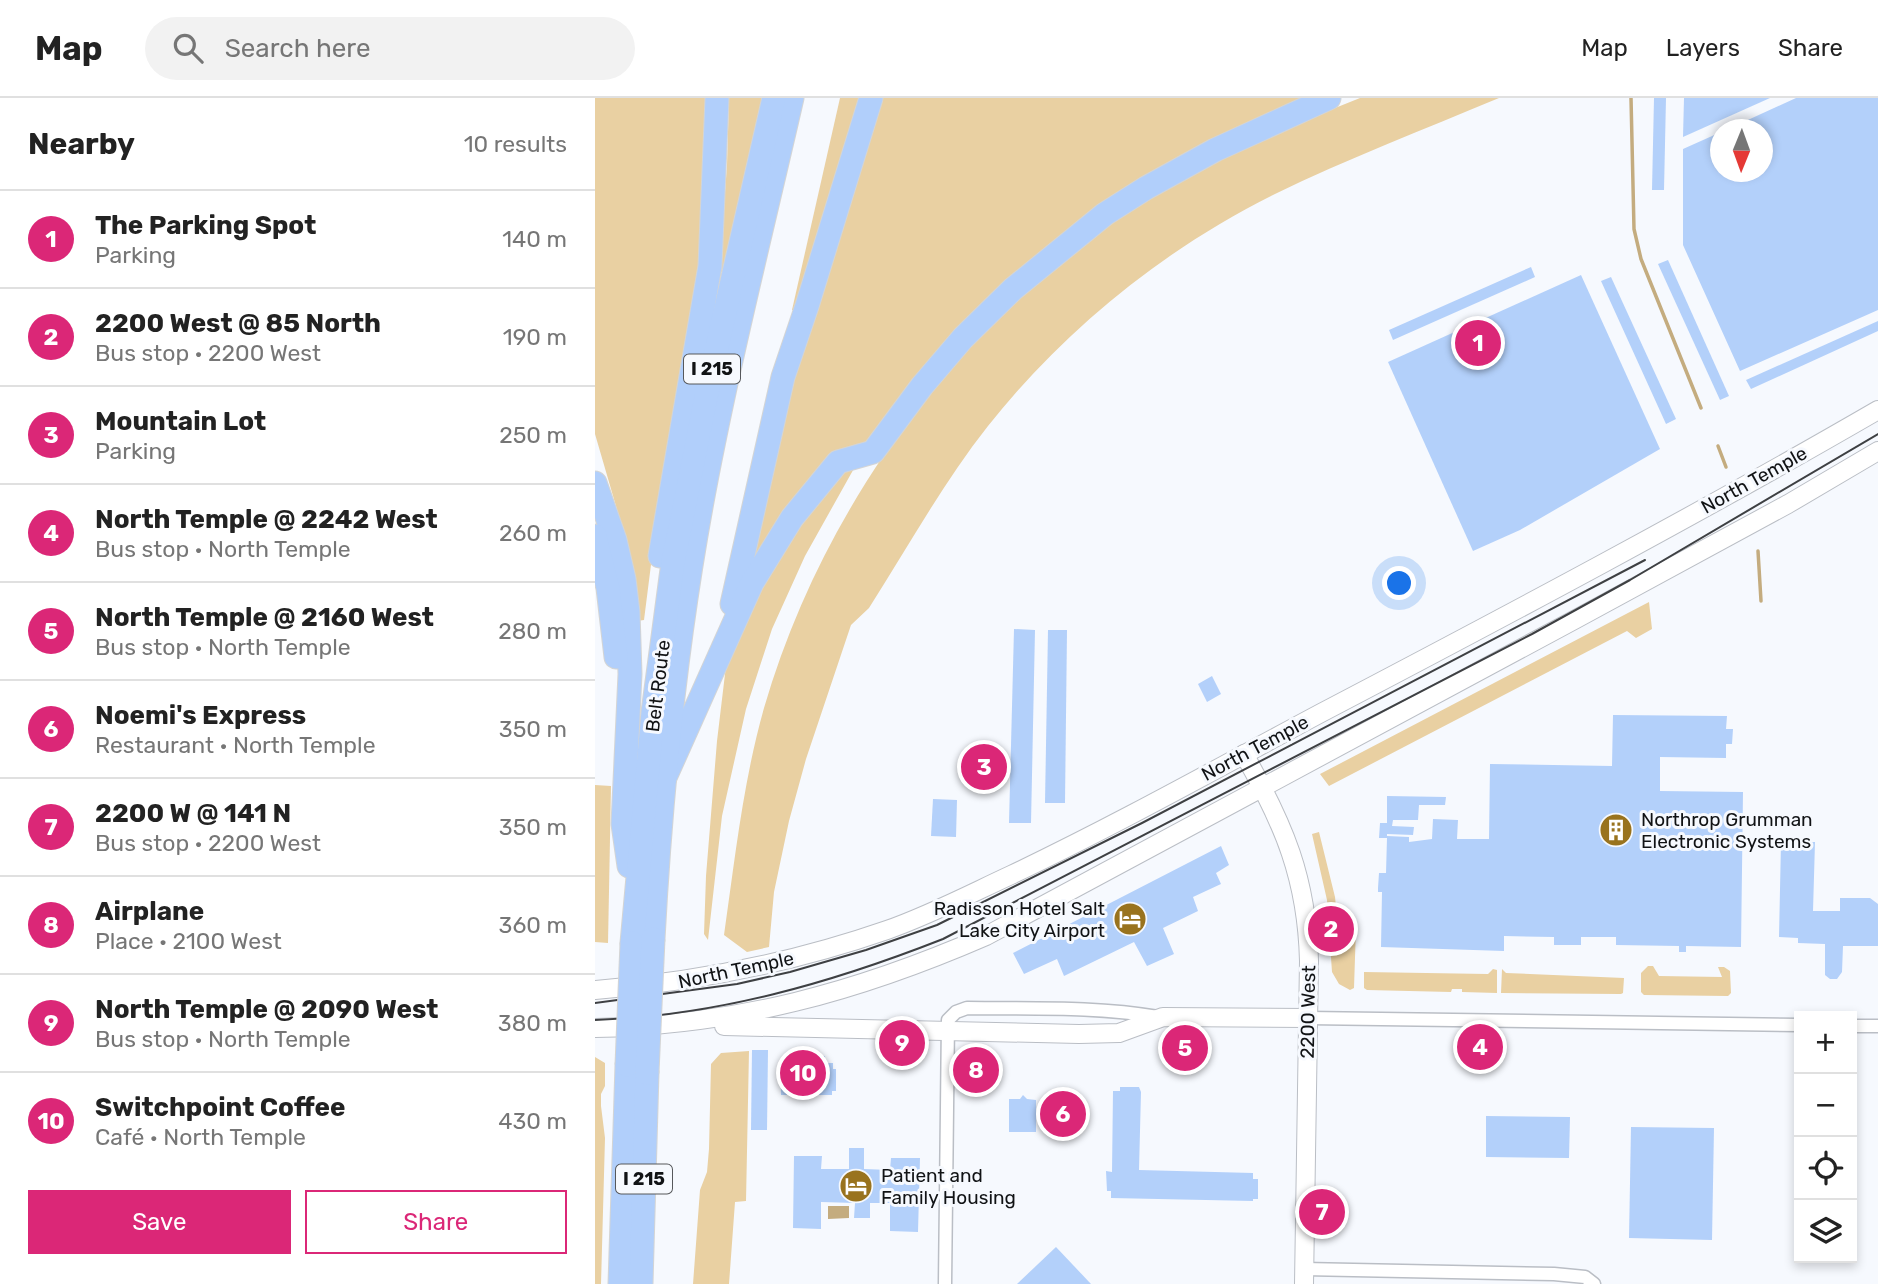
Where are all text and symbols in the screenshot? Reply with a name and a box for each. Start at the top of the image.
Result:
search box [145,17,635,80]
text: Map [35,29,103,68]
icon: search [169,29,207,67]
text: Search here [225,33,370,64]
text: Map [1581,34,1628,62]
text: Layers [1666,34,1740,62]
text: Share [1778,34,1843,62]
north arrow [1710,119,1773,182]
text: Nearby [28,126,135,162]
text: 10 results [464,130,567,158]
text: The Parking Spot [95,210,316,241]
text: 1 [45,225,57,253]
text: 140 m [502,225,567,253]
text: Parking [95,241,176,269]
text: 2200 West @ 85 North [95,308,381,339]
pin: 1 [1455,317,1501,369]
text: 2 [44,323,58,351]
text: 190 m [503,323,567,351]
text: Bus stop · 2200 West [95,339,321,367]
road number: I 215 [684,354,740,384]
text: Mountain Lot [95,406,266,437]
text: 3 [43,421,59,449]
text: 250 m [499,421,567,449]
text: Parking [95,437,176,465]
street label: North Temple [1697,441,1811,519]
text: North Temple @ 2242 West [95,504,438,535]
text: 4 [43,519,59,547]
text: 260 m [499,519,567,547]
text: Bus stop · North Temple [95,535,351,563]
your location [1382,566,1416,600]
text: North Temple @ 2160 West [95,602,434,633]
text: 5 [44,617,58,645]
text: 280 m [498,617,567,645]
text: Bus stop · North Temple [95,633,351,661]
street label: Belt Route [641,639,675,733]
text: Noemi's Express [95,700,306,731]
street label: North Temple [1198,710,1312,786]
text: 6 [44,715,58,743]
text: 350 m [499,715,567,743]
text: Restaurant · North Temple [95,731,376,759]
pin: 3 [961,741,1007,793]
text: 2200 W @ 141 N [95,798,291,829]
place label: Northrop Grumman Electronic Systems [1641,808,1813,853]
building icon: Northrop Grumman Electronic Systems [1597,811,1635,849]
text: 7 [44,813,58,841]
text: 350 m [499,813,567,841]
text: Bus stop · 2200 West [95,829,321,857]
text: Airplane [95,896,204,927]
place label: Radisson Hotel Salt Lake City Airport [934,897,1106,942]
hotel icon: Radisson Hotel Salt Lake City Airport [1111,900,1149,938]
pin: 2 [1308,903,1354,955]
text: 8 [43,911,59,939]
text: 360 m [499,911,567,939]
text: Place · 2100 West [95,927,282,955]
street label: North Temple [676,947,796,993]
street label: 2200 West [1296,965,1320,1059]
text: North Temple @ 2090 West [95,994,438,1025]
text: 9 [44,1009,58,1037]
text: 380 m [498,1009,567,1037]
map controls [1794,1011,1857,1263]
button: + [1794,1011,1857,1074]
pin: 9 [879,1017,925,1069]
pin: 4 [1457,1021,1503,1073]
pin: 5 [1162,1022,1208,1074]
text: Bus stop · North Temple [95,1025,351,1053]
pin: 8 [953,1044,999,1096]
pin: 10 [780,1047,826,1099]
button: − [1794,1074,1857,1137]
pin: 6 [1040,1088,1086,1140]
text: Switchpoint Coffee [95,1092,346,1123]
text: 10 [37,1107,65,1135]
text: 430 m [498,1107,567,1135]
text: Café · North Temple [95,1123,306,1151]
button: locate [1794,1137,1857,1200]
road number: I 215 [616,1164,672,1194]
place label: Patient and Family Housing [881,1164,1016,1209]
hotel icon: Patient and Family Housing [837,1167,875,1205]
pin: 7 [1299,1186,1345,1238]
button: Save [28,1190,291,1254]
button: Share [305,1190,567,1254]
button: layers [1794,1200,1857,1263]

